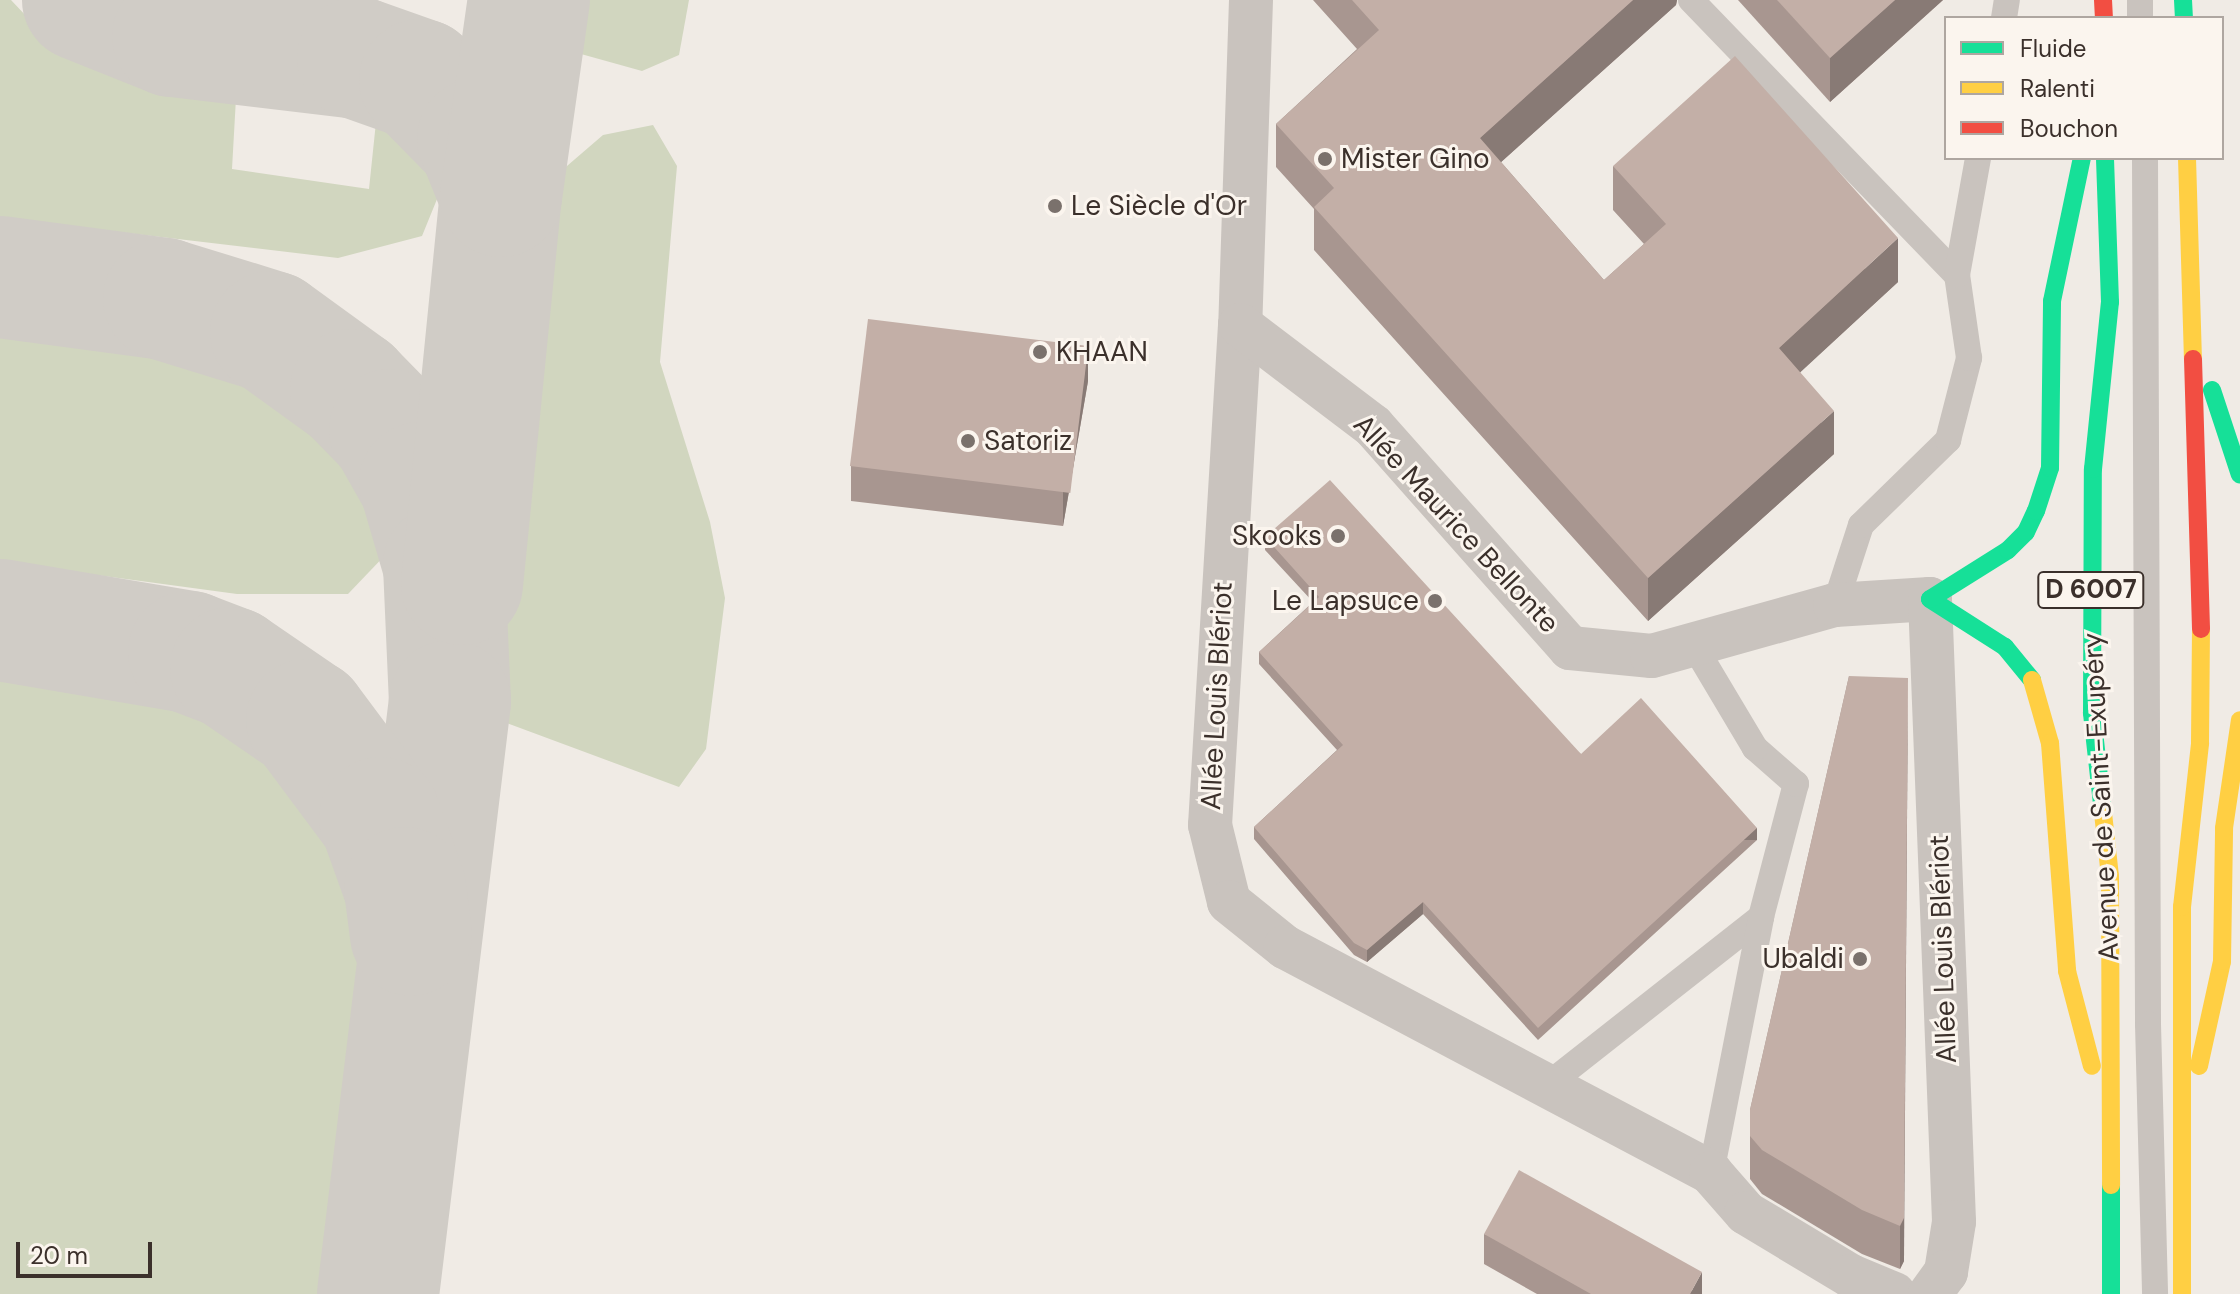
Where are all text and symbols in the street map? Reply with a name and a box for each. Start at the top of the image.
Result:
legend [1944,16,2224,160]
text: Fluide [2020,33,2086,64]
text: Ralenti [2020,73,2095,104]
text: Bouchon [2020,113,2118,144]
place label: Mister Gino [1341,142,1490,176]
marker: Mister Gino [1316,150,1334,168]
place label: Le Siècle d'Or [1071,189,1247,223]
marker: Le Siècle d'Or [1046,197,1064,215]
place label: KHAAN [1056,335,1148,369]
marker: KHAAN [1031,343,1049,361]
street label: Allée Maurice Bellonte [1346,408,1566,640]
place label: Satoriz [984,424,1072,458]
marker: Satoriz [959,432,977,450]
place label: Skooks [1232,519,1322,553]
marker: Skooks [1329,527,1347,545]
road number: D 6007 [2037,568,2145,612]
street label: Allée Louis Blériot [1194,581,1240,811]
place label: Le Lapsuce [1272,584,1419,618]
marker: Le Lapsuce [1426,592,1444,610]
street label: Avenue de Saint-Exupéry [2076,632,2126,962]
street label: Allée Louis Blériot [1922,834,1964,1064]
place label: Ubaldi [1762,942,1844,976]
marker: Ubaldi [1851,950,1869,968]
scale bar [20,1226,156,1276]
text: 20 m [30,1240,88,1271]

